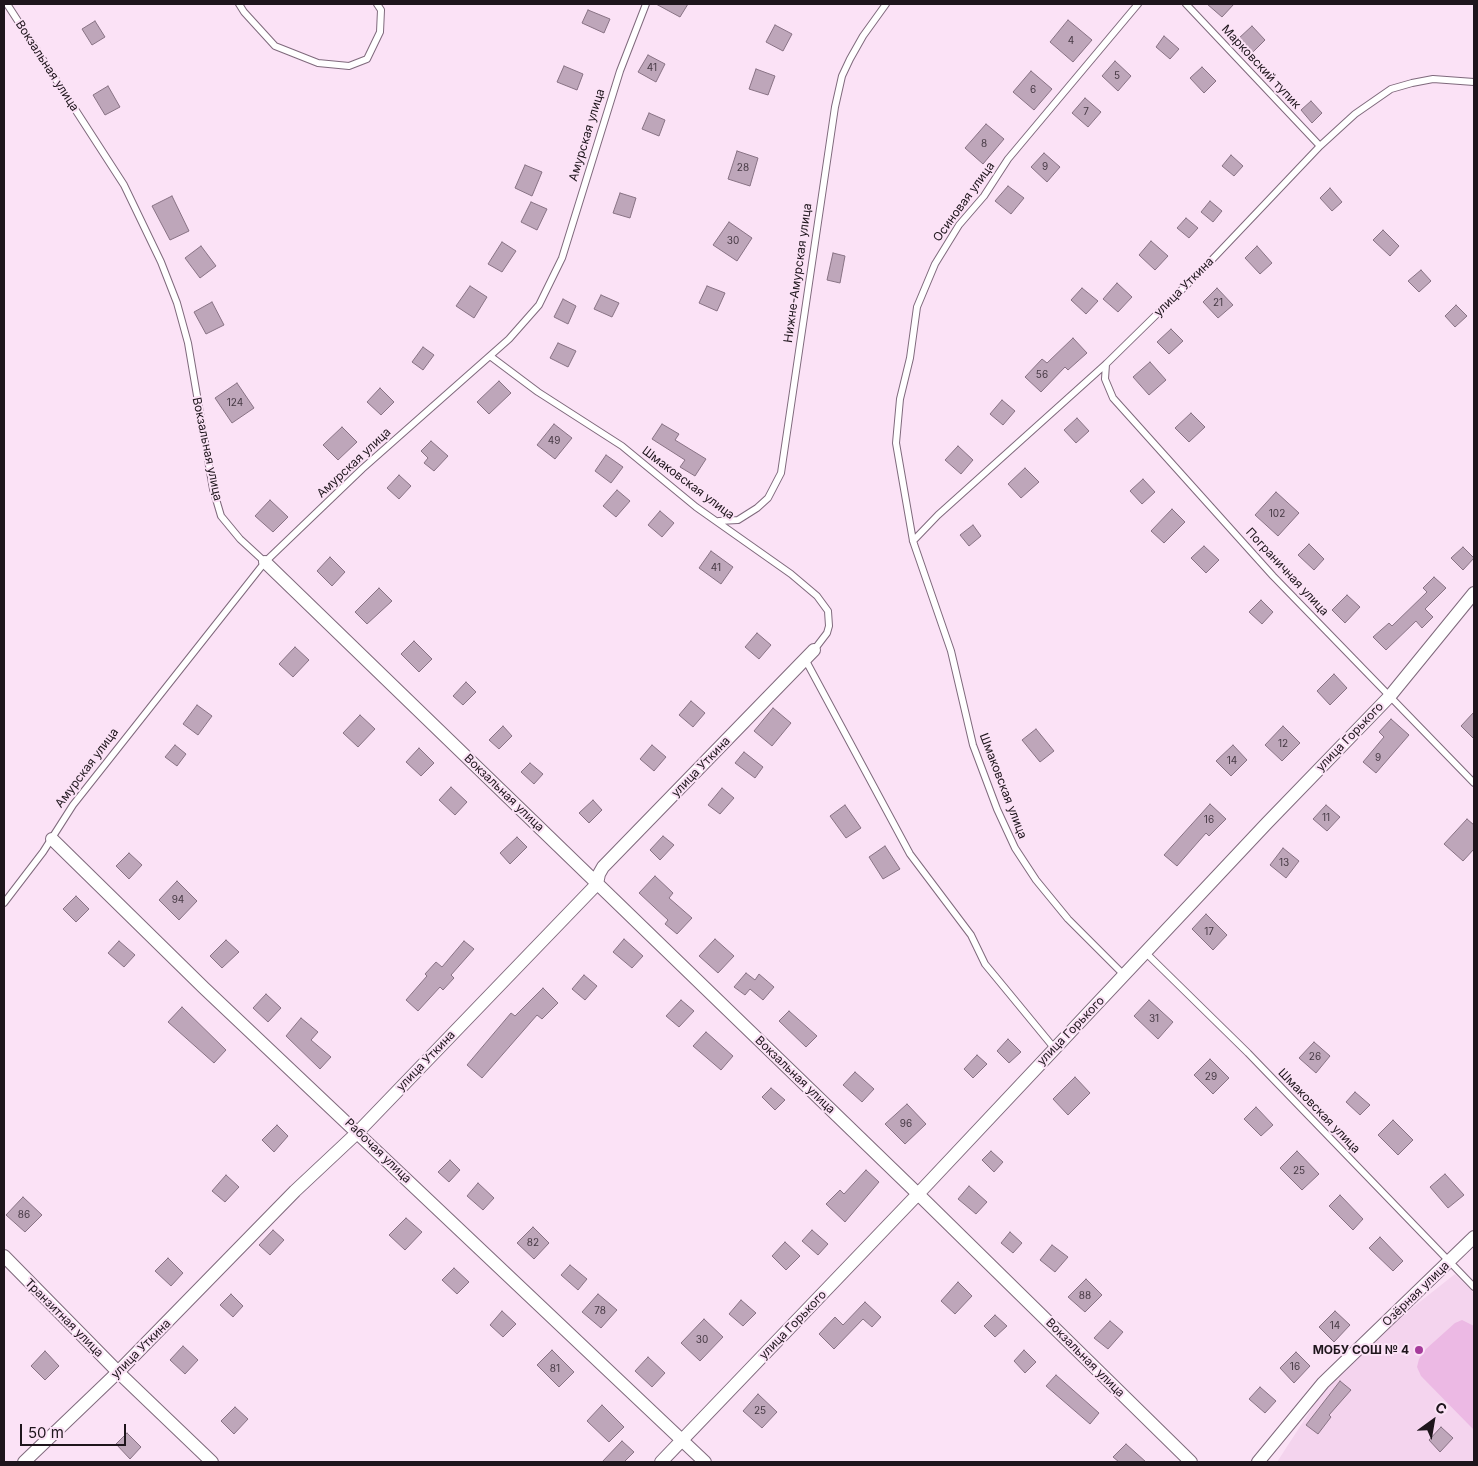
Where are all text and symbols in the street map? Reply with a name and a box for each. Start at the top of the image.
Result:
street label: Вокзальная улица [12,18,82,114]
street label: Марковский тупик [1218,22,1304,112]
house number: 4 [1068,35,1074,47]
house number: 41 [647,62,657,74]
house number: 5 [1114,70,1120,82]
house number: 6 [1030,84,1036,96]
street label: Амурская улица [566,87,608,183]
house number: 7 [1083,106,1089,118]
house number: 8 [981,138,987,150]
street label: Осиновая улица [930,159,998,245]
house number: 9 [1042,161,1048,173]
house number: 28 [737,162,749,174]
street label: Нижне-Амурская улица [781,202,815,344]
house number: 30 [727,235,739,247]
street label: улица Уткина [1151,254,1217,320]
house number: 21 [1213,297,1223,309]
house number: 56 [1036,369,1048,381]
street label: Вокзальная улица [189,396,225,502]
house number: 124 [227,397,243,409]
street label: Амурская улица [314,425,394,501]
house number: 49 [548,435,560,447]
street label: Шмаковская улица [639,444,737,522]
house number: 102 [1269,508,1285,520]
street label: Пограничная улица [1243,525,1331,619]
house number: 41 [711,562,721,574]
street label: улица Горького [1313,699,1387,775]
street label: Амурская улица [52,725,122,811]
street label: Шмаковская улица [976,731,1030,841]
street label: улица Уткина [669,734,733,800]
house number: 12 [1278,738,1288,750]
street label: Вокзальная улица [461,751,547,835]
house number: 9 [1375,752,1381,764]
house number: 14 [1227,755,1237,767]
house number: 11 [1322,812,1330,824]
house number: 16 [1204,814,1214,826]
house number: 13 [1279,857,1289,869]
house number: 94 [172,894,184,906]
house number: 17 [1204,926,1214,938]
street label: улица Горького [1034,993,1108,1069]
house number: 31 [1149,1013,1159,1025]
street label: улица Уткина [394,1028,458,1094]
street label: Вокзальная улица [752,1033,838,1117]
house number: 26 [1309,1051,1321,1063]
street label: Шмаковская улица [1275,1066,1363,1156]
house number: 29 [1205,1071,1217,1083]
street label: Рабочая улица [342,1116,414,1186]
house number: 96 [900,1118,912,1130]
house number: 25 [1293,1165,1305,1177]
house number: 86 [18,1209,30,1221]
house number: 82 [527,1237,539,1249]
street label: Озёрная улица [1380,1258,1452,1330]
street label: Транзитная улица [22,1276,106,1360]
street label: улица Горького [756,1287,830,1363]
house number: 88 [1079,1290,1091,1302]
house number: 78 [594,1305,606,1317]
street label: улица Уткина [108,1316,174,1382]
street label: Вокзальная улица [1043,1316,1127,1400]
house number: 14 [1330,1320,1340,1332]
house number: 30 [696,1334,708,1346]
place label: МОБУ СОШ № 4 [1313,1343,1409,1357]
marker: МОБУ СОШ № 4 [1413,1344,1425,1356]
house number: 16 [1290,1361,1300,1373]
house number: 81 [550,1363,560,1375]
north arrow [1408,1396,1458,1446]
text: С [1432,1398,1450,1418]
house number: 25 [754,1405,766,1417]
scale bar [22,1414,129,1446]
text: 50 m [28,1423,64,1442]

